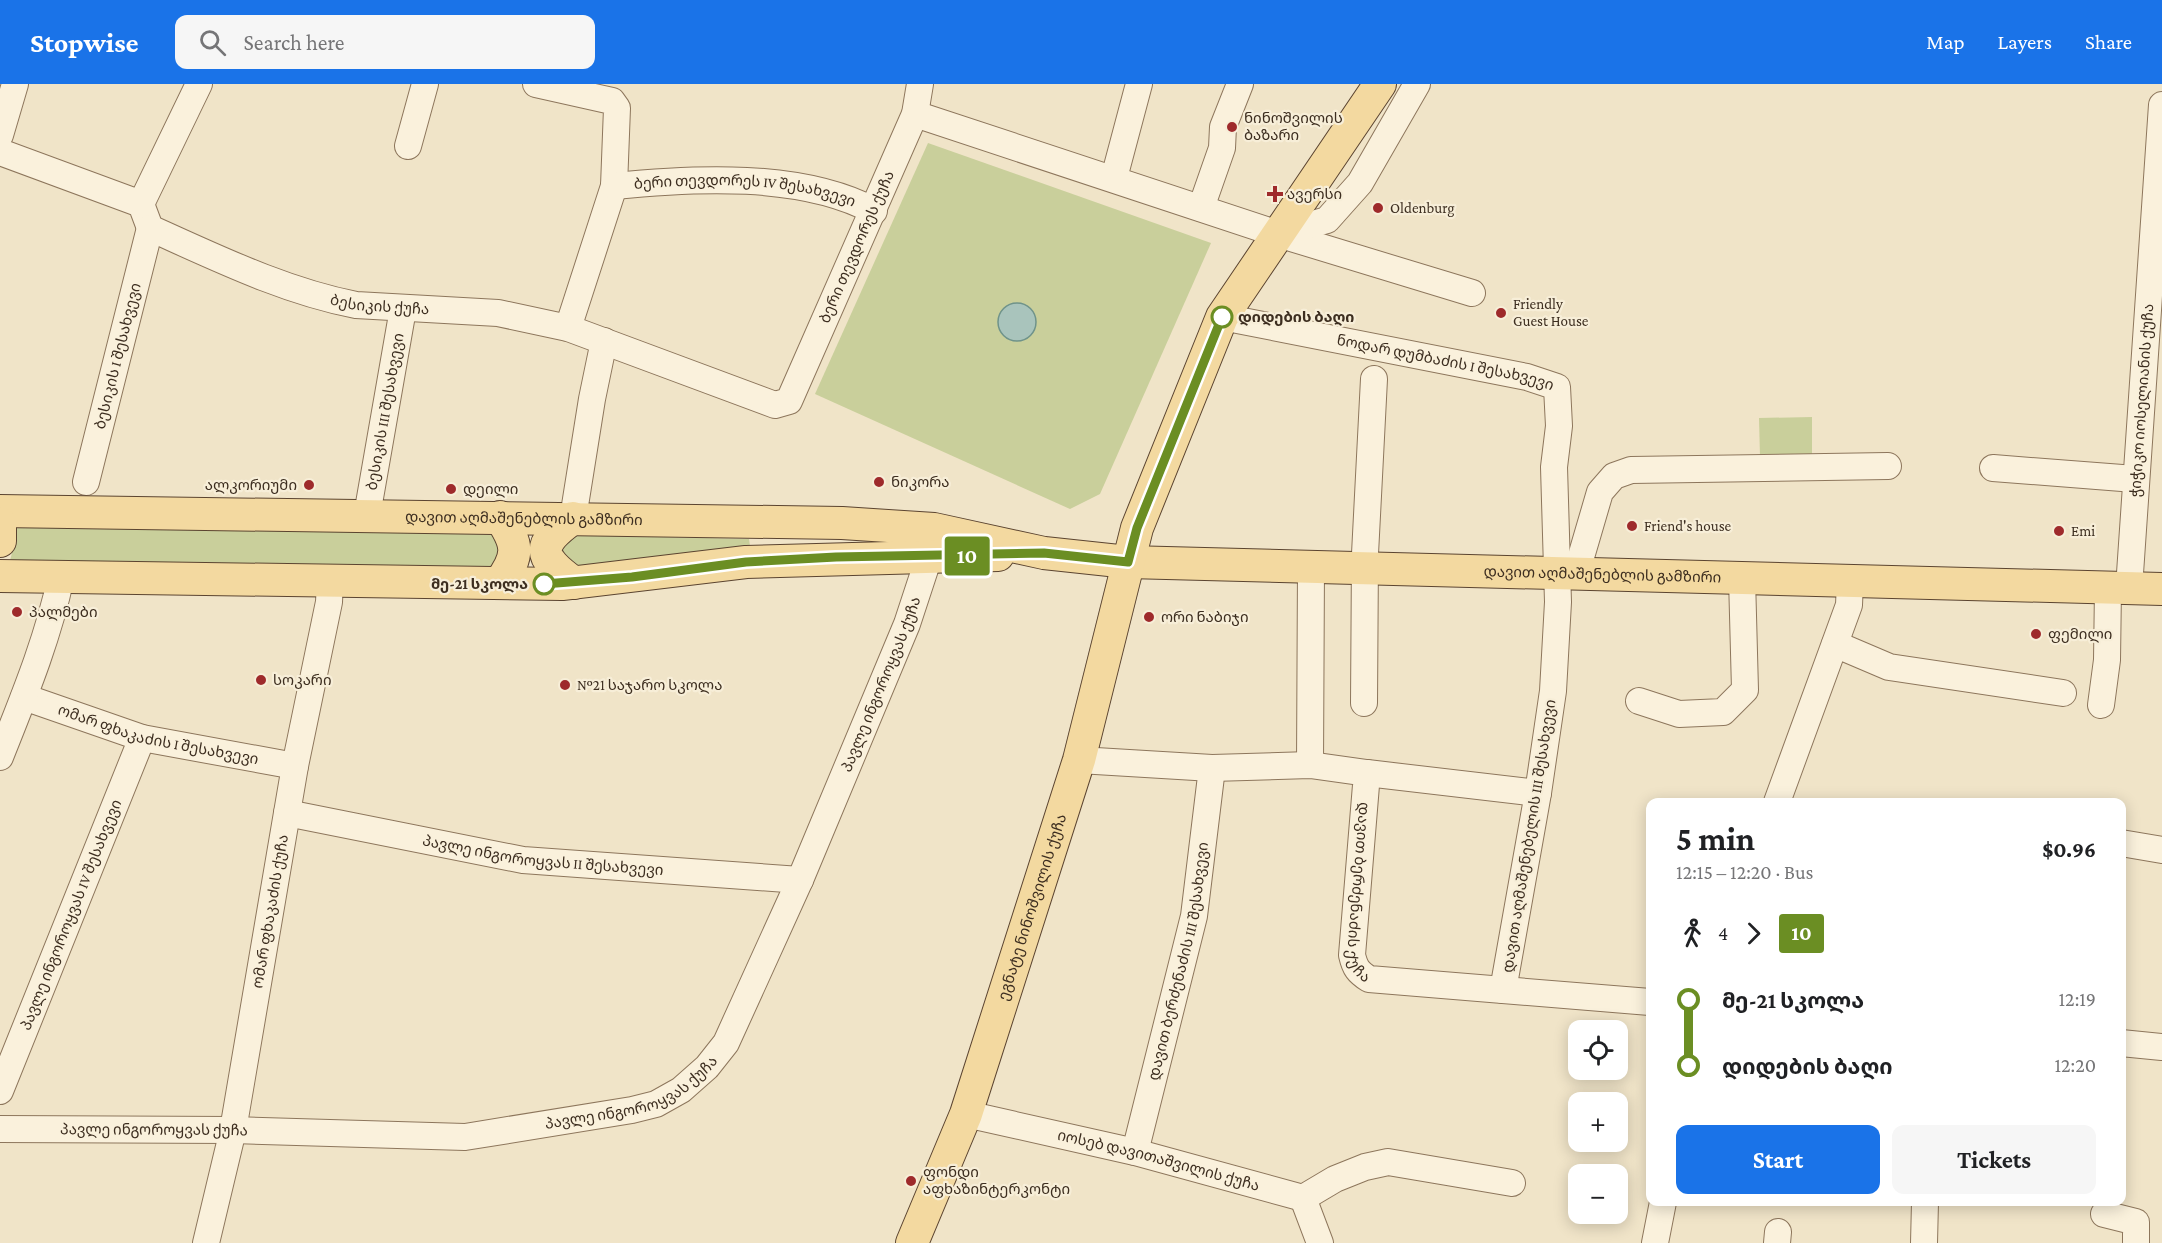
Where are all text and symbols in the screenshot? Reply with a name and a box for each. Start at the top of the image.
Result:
search box [175,15,595,69]
icon: search [196,26,229,59]
text: Stopwise [30,27,139,58]
text: Search here [244,30,345,55]
text: Map [1926,30,1965,54]
text: Layers [1998,30,2052,54]
text: Share [2085,30,2132,54]
place label: ნინოშვილის ბაზარი [1244,110,1343,143]
marker: ნინოშვილის ბაზარი [1225,120,1239,134]
street label: ბერი თევდორეს ქუჩა [816,168,897,325]
street label: ბერი თევდორეს IV შესახვევი [633,172,858,210]
place label: ავერსი [1287,186,1342,203]
marker: ავერსი [1268,187,1282,201]
place label: Oldenburg [1390,200,1455,217]
marker: Oldenburg [1371,201,1385,215]
street label: ბესიკის I შესახვევი [92,281,144,431]
street label: ბესიკის ქუჩა [329,292,430,317]
place label: Friendly Guest House [1513,296,1589,329]
street label: ჭიჭიკო იოსელიანის ქუჩა [2127,303,2156,498]
marker: დიდების ბაღი [1211,306,1233,328]
marker: Friendly Guest House [1494,306,1508,320]
place label: დიდების ბაღი [1238,309,1354,326]
street label: ბესიკის III შესახვევი [363,332,407,491]
street label: ნოდარ დუმბაძის I შესახვევი [1336,332,1556,393]
place label: ნიკორა [891,474,950,491]
marker: ნიკორა [872,475,886,489]
place label: ალკორიუმი [205,477,297,494]
marker: ალკორიუმი [302,478,316,492]
place label: დეილი [463,481,518,498]
marker: დეილი [444,482,458,496]
street label: დავით აღმაშენებლის გამზირი [405,509,643,528]
place label: Friend's house [1644,518,1732,534]
marker: Friend's house [1625,519,1639,533]
place label: Emi [2071,523,2095,539]
marker: Emi [2052,524,2066,538]
line badge: 10 [940,536,994,576]
text: 10 [957,544,977,568]
street label: დავით აღმაშენებლის გამზირი [1483,563,1722,585]
marker: მე-21 სკოლა [533,573,555,595]
place label: მე-21 სკოლა [431,576,528,593]
street label: პავლე ინგოროყვას ქუჩა [838,594,923,774]
place label: პალმები [29,604,98,621]
marker: პალმები [10,605,24,619]
place label: ორი ნაბიჯი [1161,609,1249,626]
marker: ორი ნაბიჯი [1142,610,1156,624]
place label: ფემილი [2048,626,2112,643]
marker: ფემილი [2029,627,2043,641]
place label: სოკარი [273,672,332,689]
marker: სოკარი [254,673,268,687]
place label: №21 საჯარო სკოლა [577,677,722,694]
marker: №21 საჯარო სკოლა [558,678,572,692]
street label: დავით აღმაშენებელის III შესახვევი [1499,698,1560,974]
street label: ომარ ფხაკაძის I შესახვევი [56,701,260,767]
street label: პავლე ინგოროყვას IV შესახვევი [17,797,124,1032]
street label: დავით ბერძენაძის ქუჩა [1343,801,1373,985]
street label: ეგნატე ნინოშვილის ქუჩა [995,812,1069,1003]
text: 5 min [1676,820,1755,857]
street label: პავლე ინგოროყვას II შესახვევი [421,832,664,879]
street label: ომარ ფხაკაძის ქუჩა [249,833,291,990]
text: $0.96 [2042,837,2096,862]
street label: დავით ბერძენაძის III შესახვევი [1145,841,1211,1082]
text: 12:15 – 12:20 · Bus [1676,861,1813,883]
icon: walk [1676,917,1709,950]
icon: forward [1737,917,1770,950]
text: 10 [1791,921,1812,945]
text: 4 [1718,922,1728,944]
text: მე-21 სკოლა [1722,988,1864,1013]
text: 12:19 [2058,988,2096,1010]
map controls [1568,1020,1628,1224]
button: locate [1568,1020,1628,1080]
street label: პავლე ინგოროყვას ქუჩა [544,1053,720,1132]
text: დიდების ბაღი [1722,1054,1893,1079]
text: 12:20 [2054,1054,2096,1076]
button: + [1568,1092,1628,1152]
street label: პავლე ინგოროყვას ქუჩა [60,1121,248,1139]
button: Start [1676,1125,1880,1194]
button: Tickets [1892,1125,2096,1194]
street label: იოსებ დავითაშვილის ქუჩა [1056,1127,1261,1194]
place label: ფონდი აფხაზინტერკონტი [923,1164,1070,1198]
button: − [1568,1164,1628,1224]
marker: ფონდი აფხაზინტერკონტი [904,1174,918,1188]

